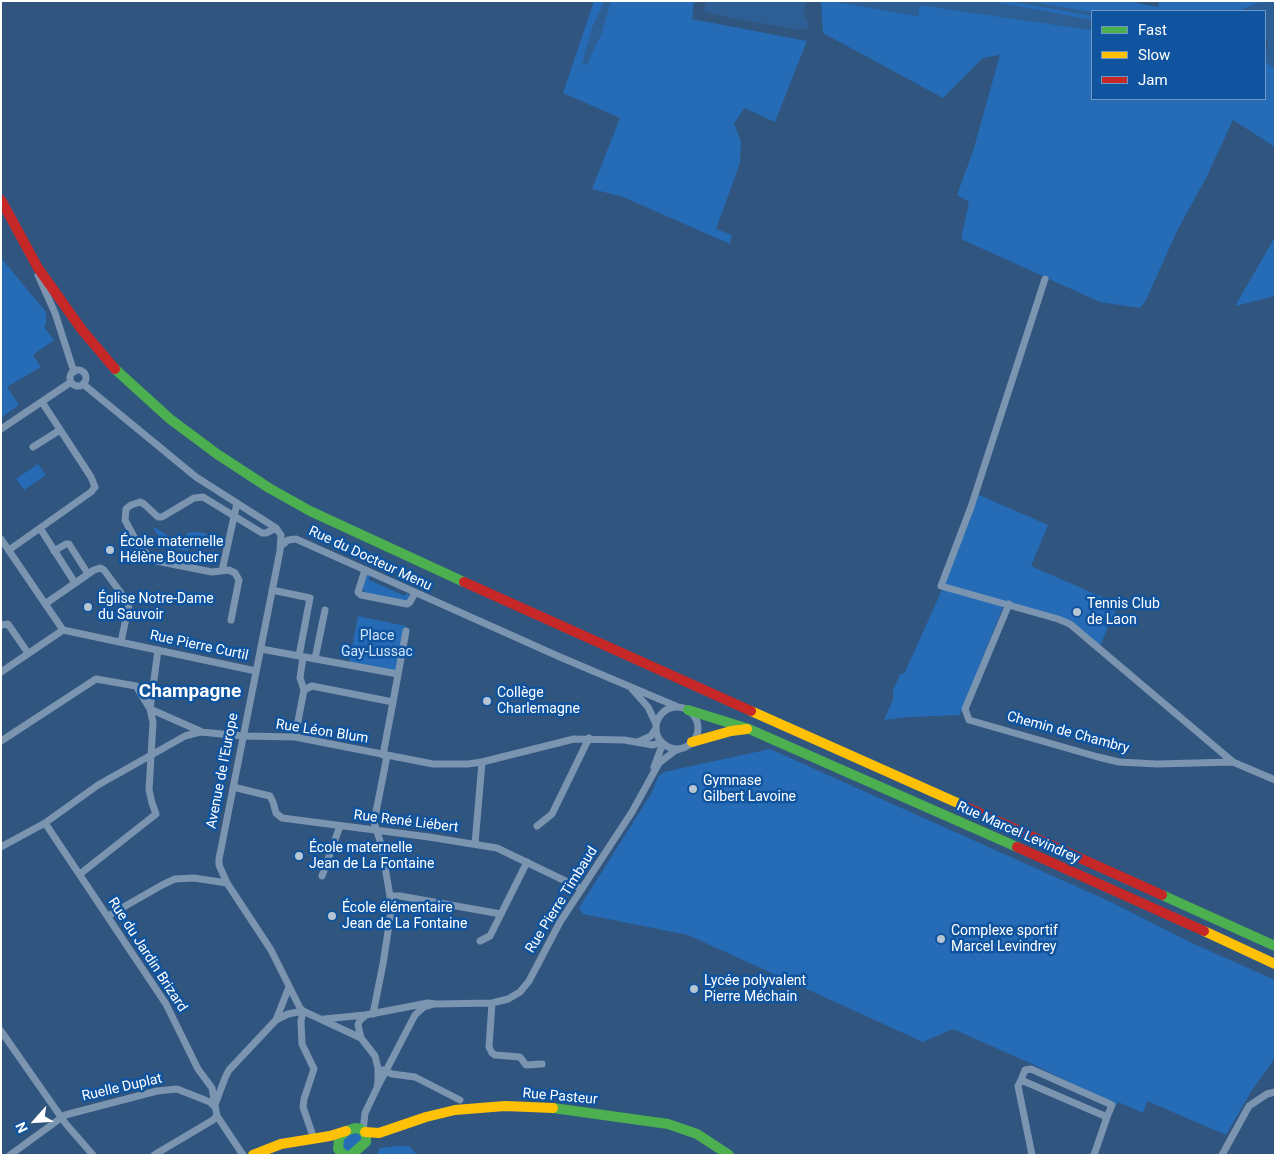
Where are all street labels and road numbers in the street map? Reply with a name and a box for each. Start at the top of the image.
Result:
street label: Rue du Docteur Menu [306,523,434,595]
street label: Rue Pierre Curtil [148,627,250,665]
street label: Chemin de Chambry [1005,709,1131,757]
street label: Avenue de l'Europe [204,712,242,830]
street label: Rue Léon Blum [275,716,369,748]
street label: Rue Marcel Levindrey [954,798,1082,868]
street label: Rue René Liébert [353,807,459,837]
street label: Rue Pierre Timbaud [522,844,602,956]
street label: Rue du Jardin Brizard [104,895,190,1015]
street label: Ruelle Duplat [80,1071,164,1105]
street label: Rue Pasteur [522,1085,598,1109]

